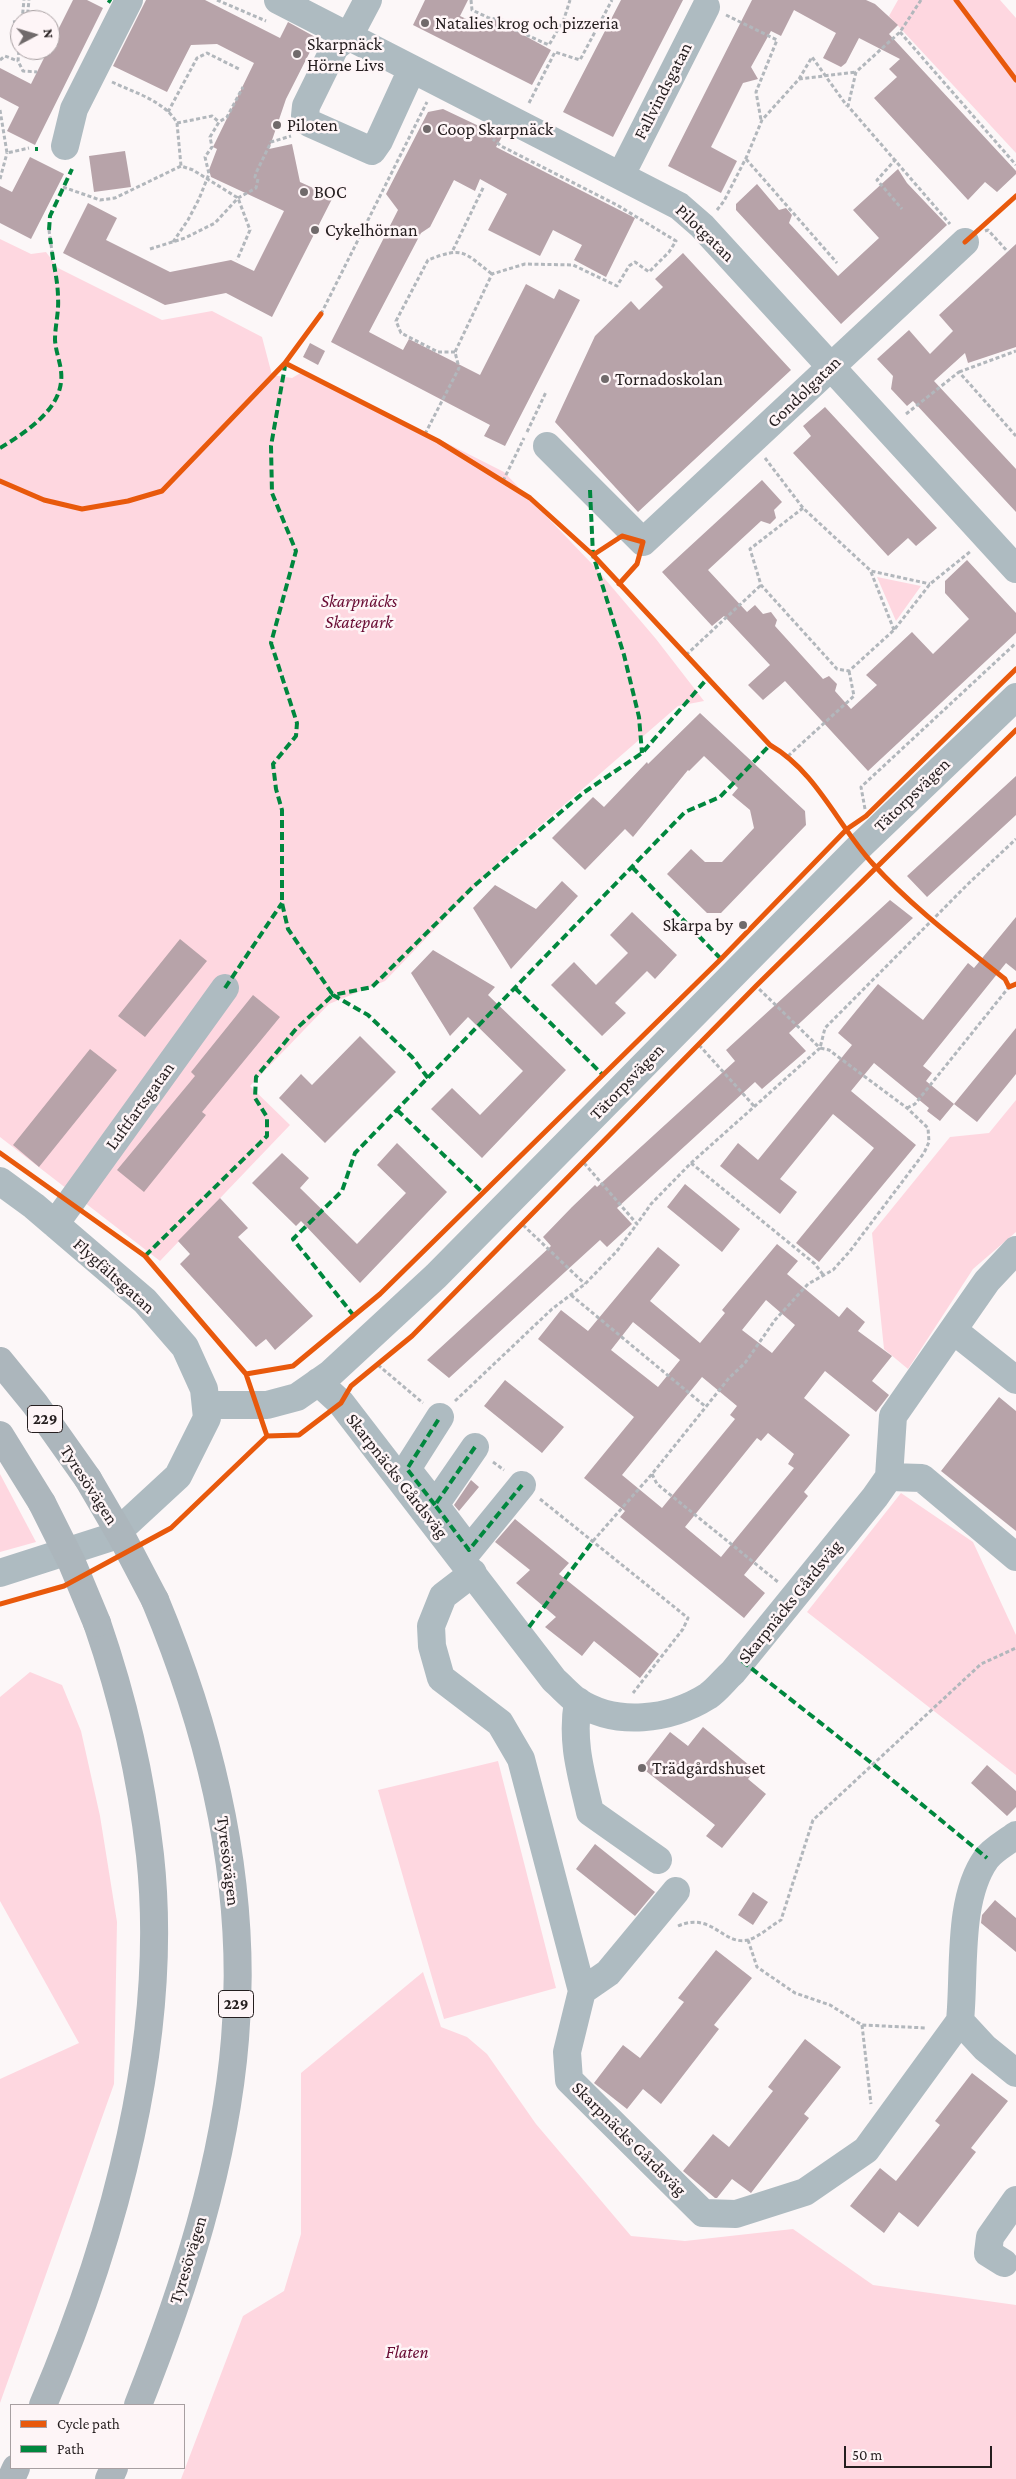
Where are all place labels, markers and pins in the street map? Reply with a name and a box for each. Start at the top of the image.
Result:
place label: Natalies krog och pizzeria [435,12,619,34]
marker: Natalies krog och pizzeria [419,17,431,29]
place label: Skarpnäck Hörne Livs [307,33,384,76]
marker: Skarpnäck Hörne Livs [291,48,303,60]
place label: Piloten [287,114,338,136]
place label: Coop Skarpnäck [437,118,553,140]
marker: Piloten [271,119,283,131]
marker: Coop Skarpnäck [421,123,433,135]
place label: BOC [314,181,347,203]
marker: BOC [298,186,310,198]
place label: Cykelhörnan [325,219,418,241]
marker: Cykelhörnan [309,224,321,236]
place label: Tornadoskolan [615,368,723,390]
marker: Tornadoskolan [599,373,611,385]
place label: Skarpa by [663,914,733,936]
marker: Skarpa by [737,919,749,931]
place label: Trädgårdshuset [652,1757,765,1779]
marker: Trädgårdshuset [636,1762,648,1774]

